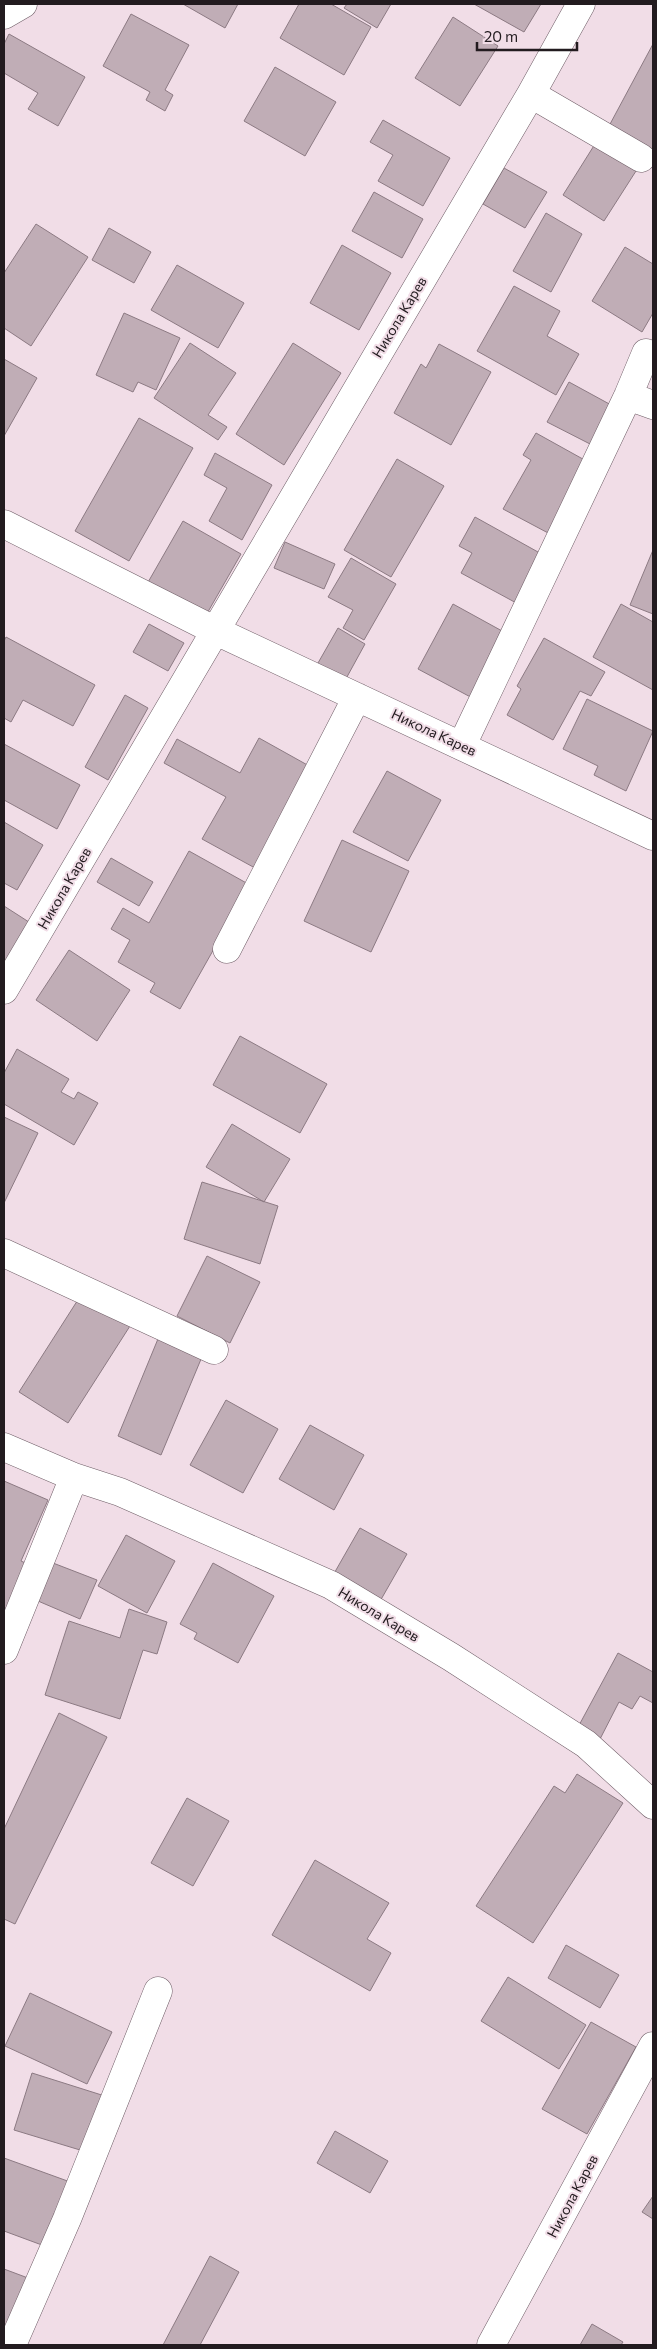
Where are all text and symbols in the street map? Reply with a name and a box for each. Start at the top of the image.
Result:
scale bar [477,20,577,52]
text: 20 m [484,27,518,45]
street label: Никола Карев [368,273,430,361]
street label: Никола Карев [389,705,479,759]
street label: Никола Карев [34,844,94,932]
street label: Никола Карев [335,1583,423,1645]
street label: Никола Карев [543,2152,601,2240]

